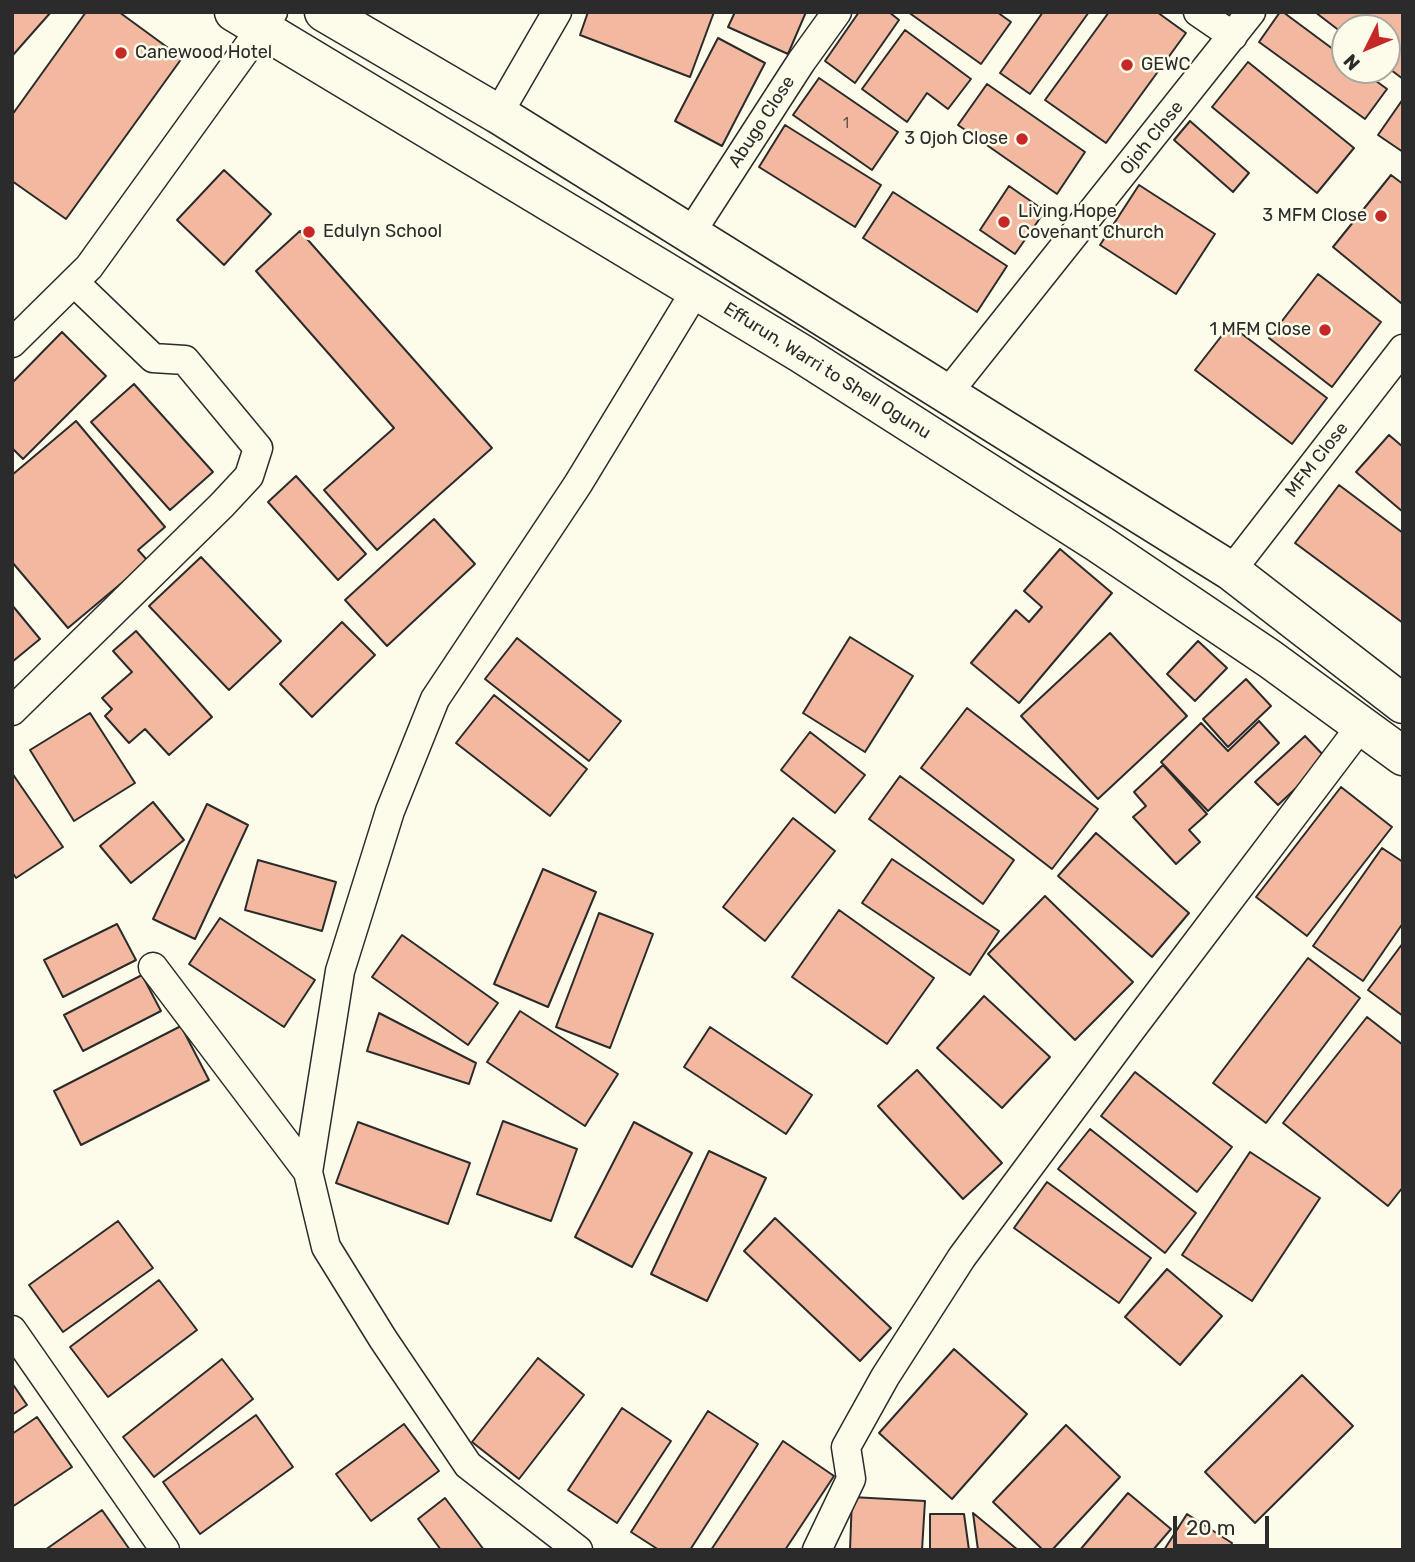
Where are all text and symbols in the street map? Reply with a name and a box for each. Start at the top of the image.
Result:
north arrow [1331,14,1401,84]
place label: Canewood Hotel [135,42,272,64]
marker: Canewood Hotel [113,45,129,61]
text: N [1339,49,1365,75]
place label: GEWC [1141,54,1190,76]
marker: GEWC [1119,57,1135,73]
street label: Abugo Close [724,72,800,172]
street label: Ojoh Close [1116,97,1188,179]
house number: 1 [843,116,849,132]
place label: 3 Ojoh Close [904,128,1008,150]
marker: 3 Ojoh Close [1014,131,1030,147]
place label: Living Hope Covenant Church [1018,201,1164,244]
place label: 3 MFM Close [1262,205,1367,227]
marker: 3 MFM Close [1373,208,1389,224]
marker: Living Hope Covenant Church [996,214,1012,230]
place label: Edulyn School [323,221,442,243]
marker: Edulyn School [301,224,317,240]
street label: Effurun, Warri to Shell Ogunu [719,298,935,444]
place label: 1 MFM Close [1209,319,1311,341]
marker: 1 MFM Close [1317,322,1333,338]
street label: MFM Close [1281,418,1353,502]
scale bar [1177,1502,1273,1546]
text: 20 m [1186,1515,1235,1540]

